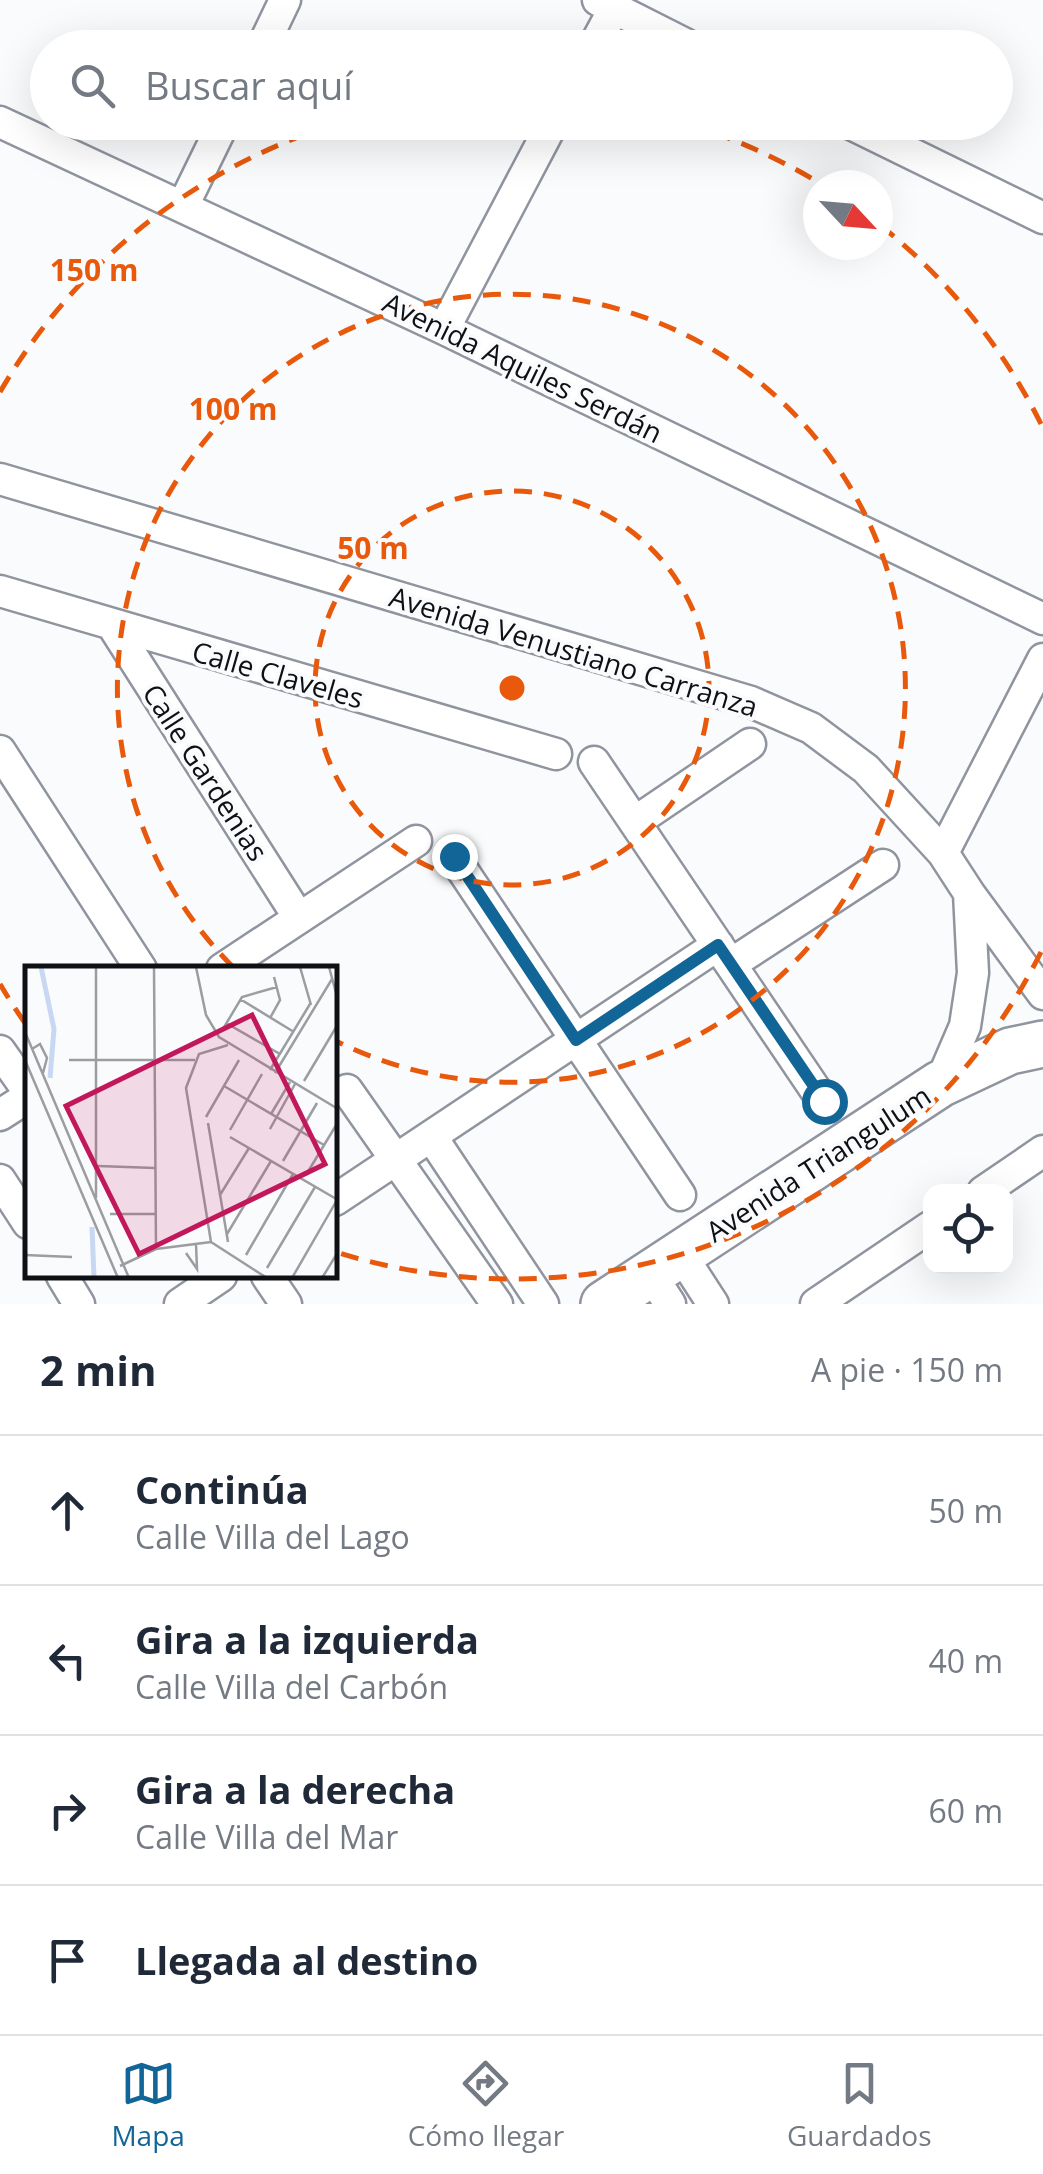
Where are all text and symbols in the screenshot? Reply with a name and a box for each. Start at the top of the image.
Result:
search box [30,30,1013,140]
icon: search [65,58,120,113]
text: Buscar aquí [145,59,353,111]
north arrow [803,170,893,260]
text: 150 m [50,249,138,290]
street label: Avenida Aquiles Serdán [377,283,669,451]
text: 100 m [189,388,277,429]
text: 50 m [337,527,409,568]
street label: Avenida Venustiano Carranza [385,577,763,725]
street label: Calle Claveles [188,631,368,717]
centre of rings [494,670,530,706]
street label: Calle Gardenias [135,676,277,868]
route end [432,834,478,880]
inset map [25,966,338,1279]
street label: Avenida Triangulum [698,1076,938,1250]
route start [802,1079,848,1125]
map controls [923,1184,1013,1274]
button: locate [923,1184,1013,1274]
text: 2 min [40,1341,157,1398]
text: A pie · 150 m [811,1348,1003,1391]
text: Continúa [135,1463,309,1515]
icon: ahead [40,1483,95,1538]
text: 50 m [928,1489,1003,1532]
text: Calle Villa del Lago [135,1515,410,1558]
text: Gira a la izquierda [135,1613,479,1665]
icon: left [40,1633,95,1688]
text: 40 m [928,1639,1003,1682]
text: Calle Villa del Carbón [135,1665,448,1708]
text: Gira a la derecha [135,1763,455,1815]
icon: right [40,1783,95,1838]
text: 60 m [928,1789,1003,1832]
text: Calle Villa del Mar [135,1815,398,1858]
icon: arrive [40,1933,95,1988]
text: Llegada al destino [135,1934,478,1986]
tab: Mapa [111,2056,185,2154]
tab: Cómo llegar [408,2056,564,2154]
tab: Guardados [787,2056,932,2154]

